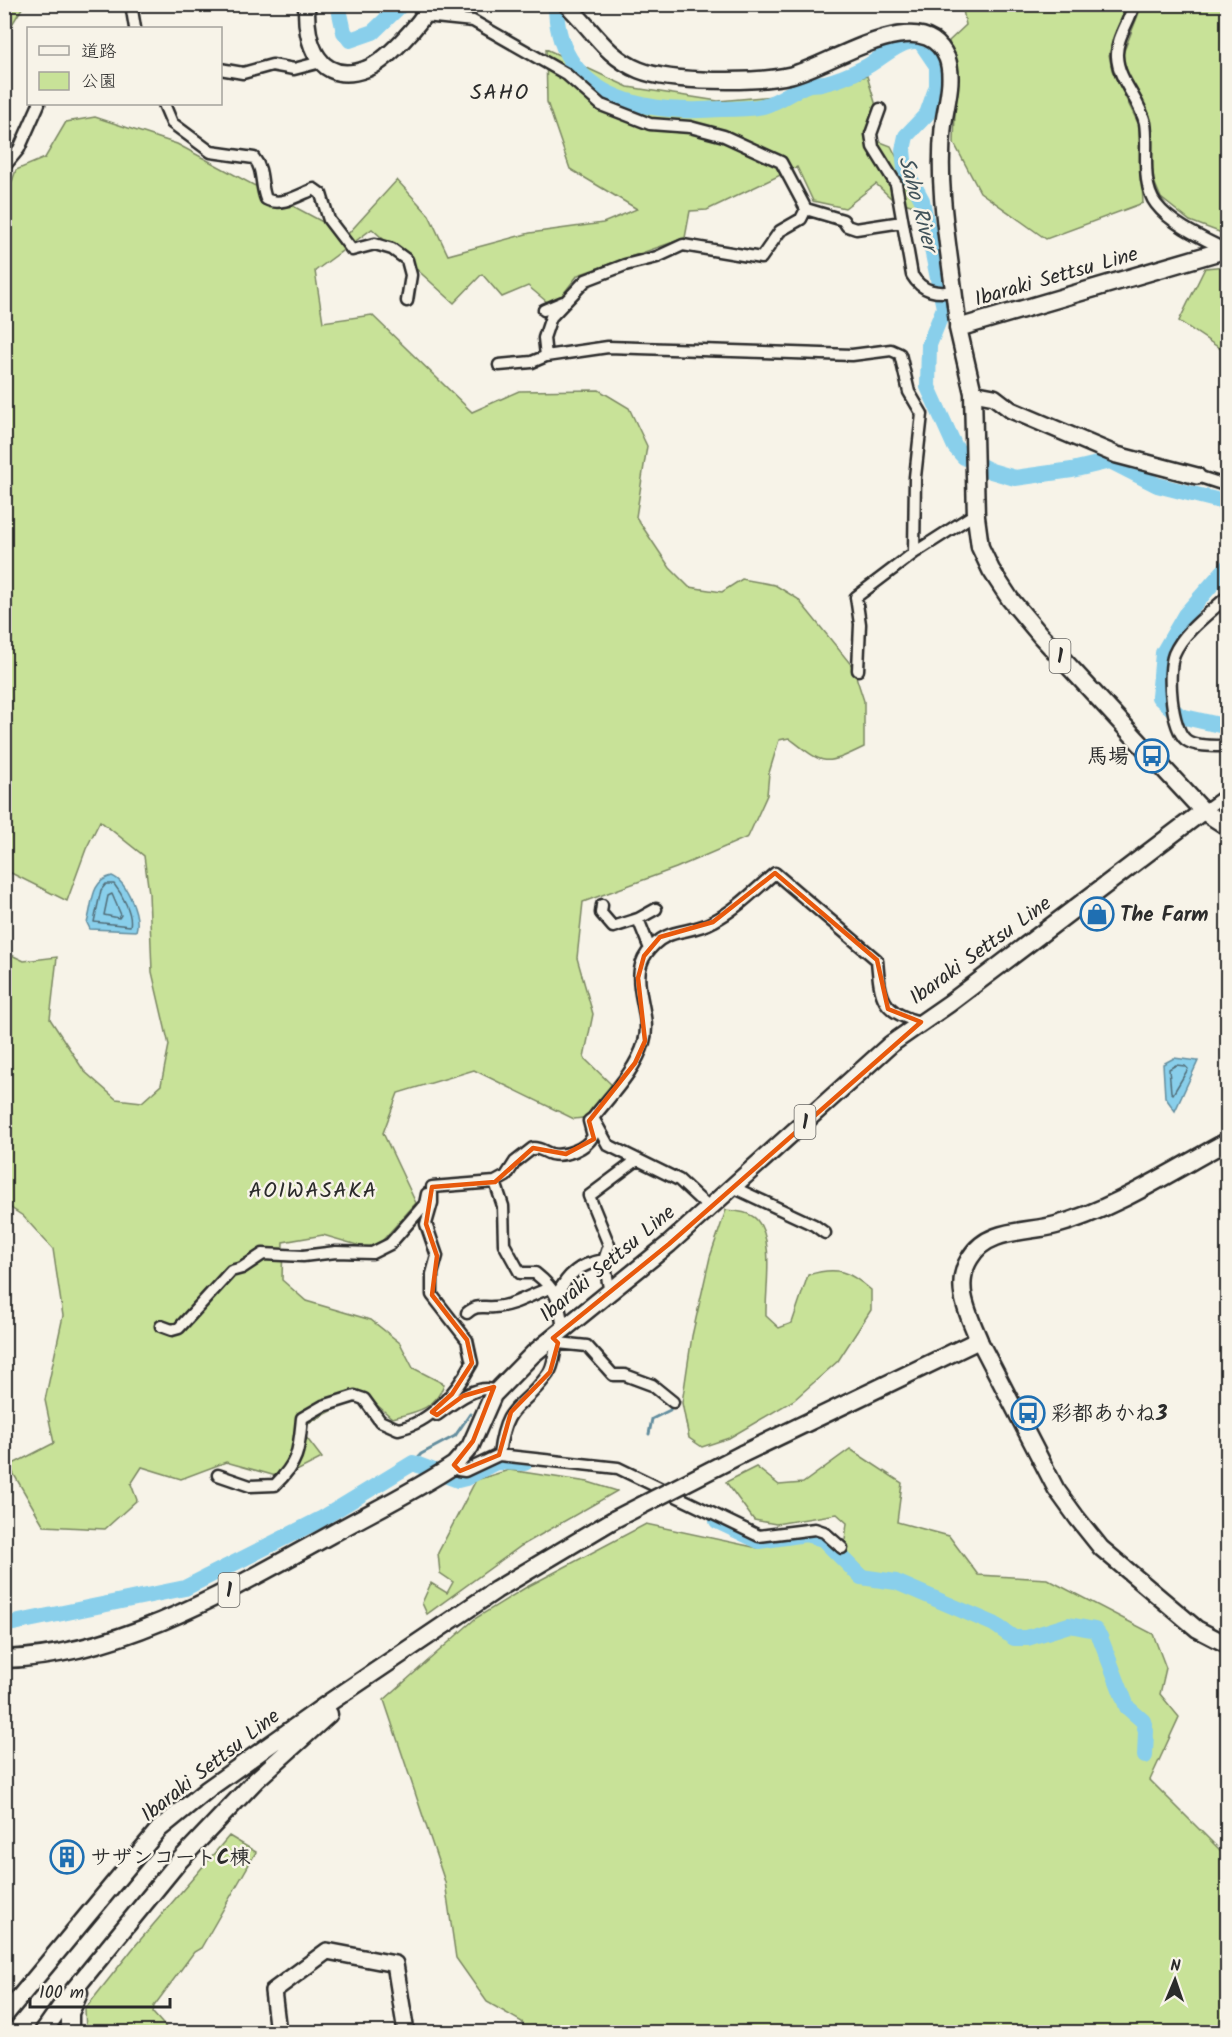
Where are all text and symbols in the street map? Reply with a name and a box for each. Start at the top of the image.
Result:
legend [27,27,222,105]
text: 道路 [81,38,117,67]
text: 公園 [81,68,117,97]
district label: SAHO [470,76,530,111]
water label: Saho River [887,152,947,260]
street label: Ibaraki Settsu Line [971,238,1143,317]
road number: 1 [1050,639,1070,673]
bus stop icon: 馬場 [1134,738,1170,774]
place label: 馬場 [1087,741,1129,774]
street label: Ibaraki Settsu Line [903,888,1059,1014]
shop icon: The Farm [1079,896,1115,932]
place label: The Farm [1120,899,1208,932]
road number: 1 [794,1105,816,1139]
district label: AOIWASAKA [248,1174,378,1209]
street label: Ibaraki Settsu Line [533,1197,684,1331]
bus stop icon: 彩都あかね3 [1010,1395,1046,1431]
place label: 彩都あかね3 [1051,1398,1168,1431]
road number: 1 [218,1573,240,1607]
street label: Ibaraki Settsu Line [134,1701,288,1831]
building icon: サザンコートC棟 [49,1839,85,1875]
place label: サザンコートC棟 [90,1842,250,1875]
north arrow [1145,1950,1205,2010]
text: N [1170,1954,1181,1979]
scale bar [30,1971,170,2009]
text: 100 m [39,1979,84,2008]

